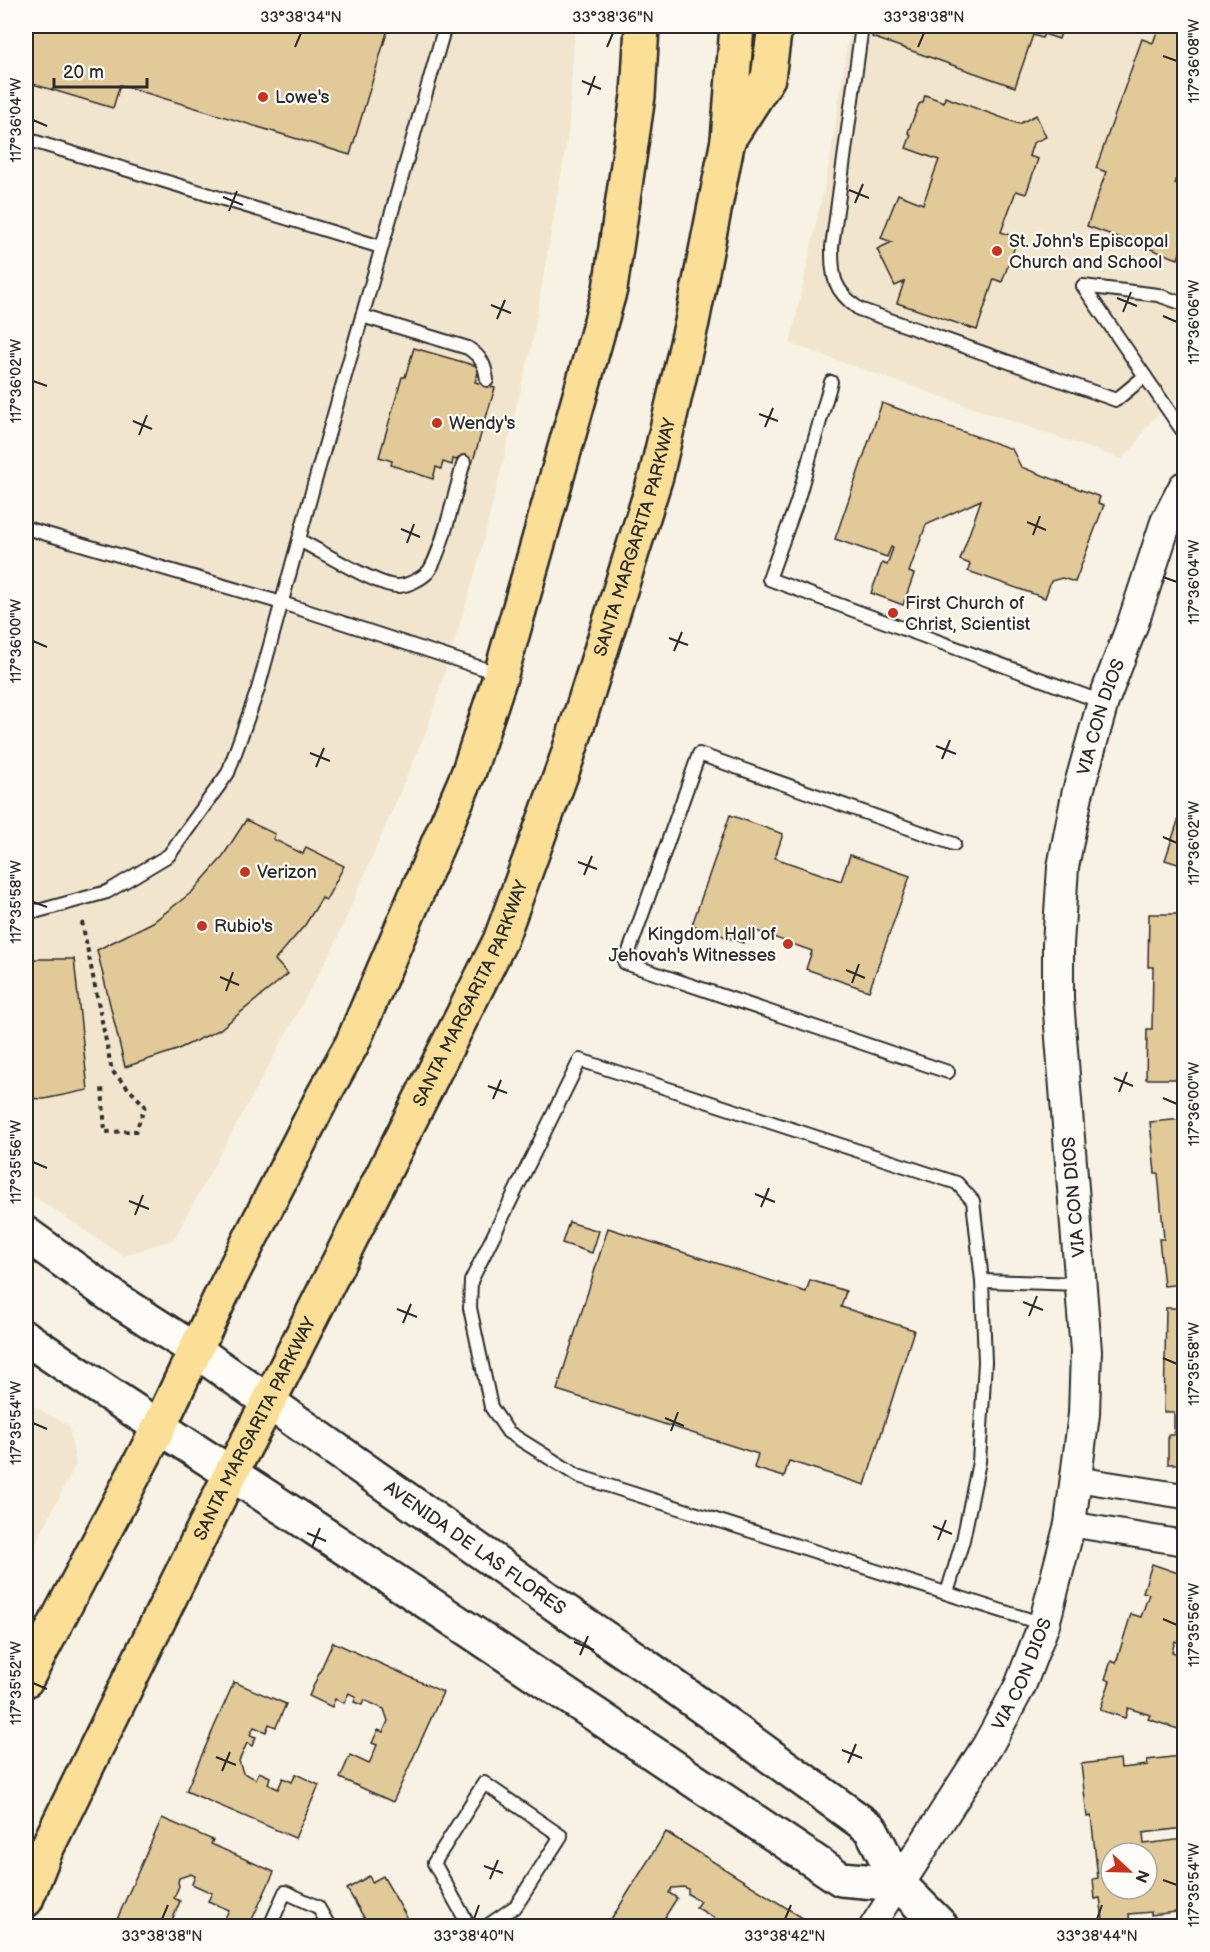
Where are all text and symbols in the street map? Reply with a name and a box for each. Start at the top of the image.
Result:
text: 33°38'34"N [260,8,342,27]
text: 33°38'36"N [572,8,654,27]
text: 33°38'38"N [883,8,965,27]
text: 117°36'08"W [1185,18,1204,103]
scale bar [54,51,147,89]
text: 20 m [63,62,104,83]
text: 117°36'04"W [7,77,26,162]
place label: Lowe's [275,87,329,108]
marker: Lowe's [256,90,270,104]
place label: St. John's Episcopal Church and School [1009,231,1168,273]
marker: St. John's Episcopal Church and School [990,244,1004,258]
text: 117°36'06"W [1185,279,1204,364]
text: 117°36'02"W [7,338,26,423]
place label: Wendy's [449,413,515,434]
street label: SANTA MARGARITA PARKWAY [589,415,680,659]
marker: Wendy's [430,416,444,430]
text: 117°36'04"W [1185,539,1204,624]
place label: First Church of Christ, Scientist [905,593,1031,635]
text: 117°36'00"W [7,598,26,683]
marker: First Church of Christ, Scientist [886,606,900,620]
street label: VIA CON DIOS [1073,656,1129,778]
text: 117°36'02"W [1185,800,1204,885]
text: 117°35'58"W [7,860,26,944]
place label: Verizon [257,862,317,883]
marker: Verizon [238,865,252,879]
street label: SANTA MARGARITA PARKWAY [408,877,532,1110]
place label: Rubio's [214,916,273,937]
marker: Rubio's [195,919,209,933]
place label: Kingdom Hall of Jehovah's Witnesses [609,924,776,966]
marker: Kingdom Hall of Jehovah's Witnesses [781,937,795,951]
text: 117°36'00"W [1185,1061,1204,1146]
text: 117°35'56"W [7,1120,26,1204]
street label: VIA CON DIOS [1058,1136,1090,1258]
street label: SANTA MARGARITA PARKWAY [189,1313,320,1544]
text: 117°35'58"W [1185,1322,1204,1406]
text: 117°35'54"W [7,1381,26,1465]
street label: AVENIDA DE LAS FLORES [381,1477,570,1619]
text: 117°35'56"W [1185,1583,1204,1667]
street label: VIA CON DIOS [988,1616,1056,1734]
text: 117°35'52"W [7,1641,26,1725]
north arrow [1099,1841,1159,1901]
text: 117°35'54"W [1185,1843,1204,1927]
text: N [1130,1867,1153,1885]
text: 33°38'38"N [121,1927,203,1946]
text: 33°38'40"N [433,1927,515,1946]
text: 33°38'42"N [744,1927,826,1946]
text: 33°38'44"N [1056,1927,1138,1946]

